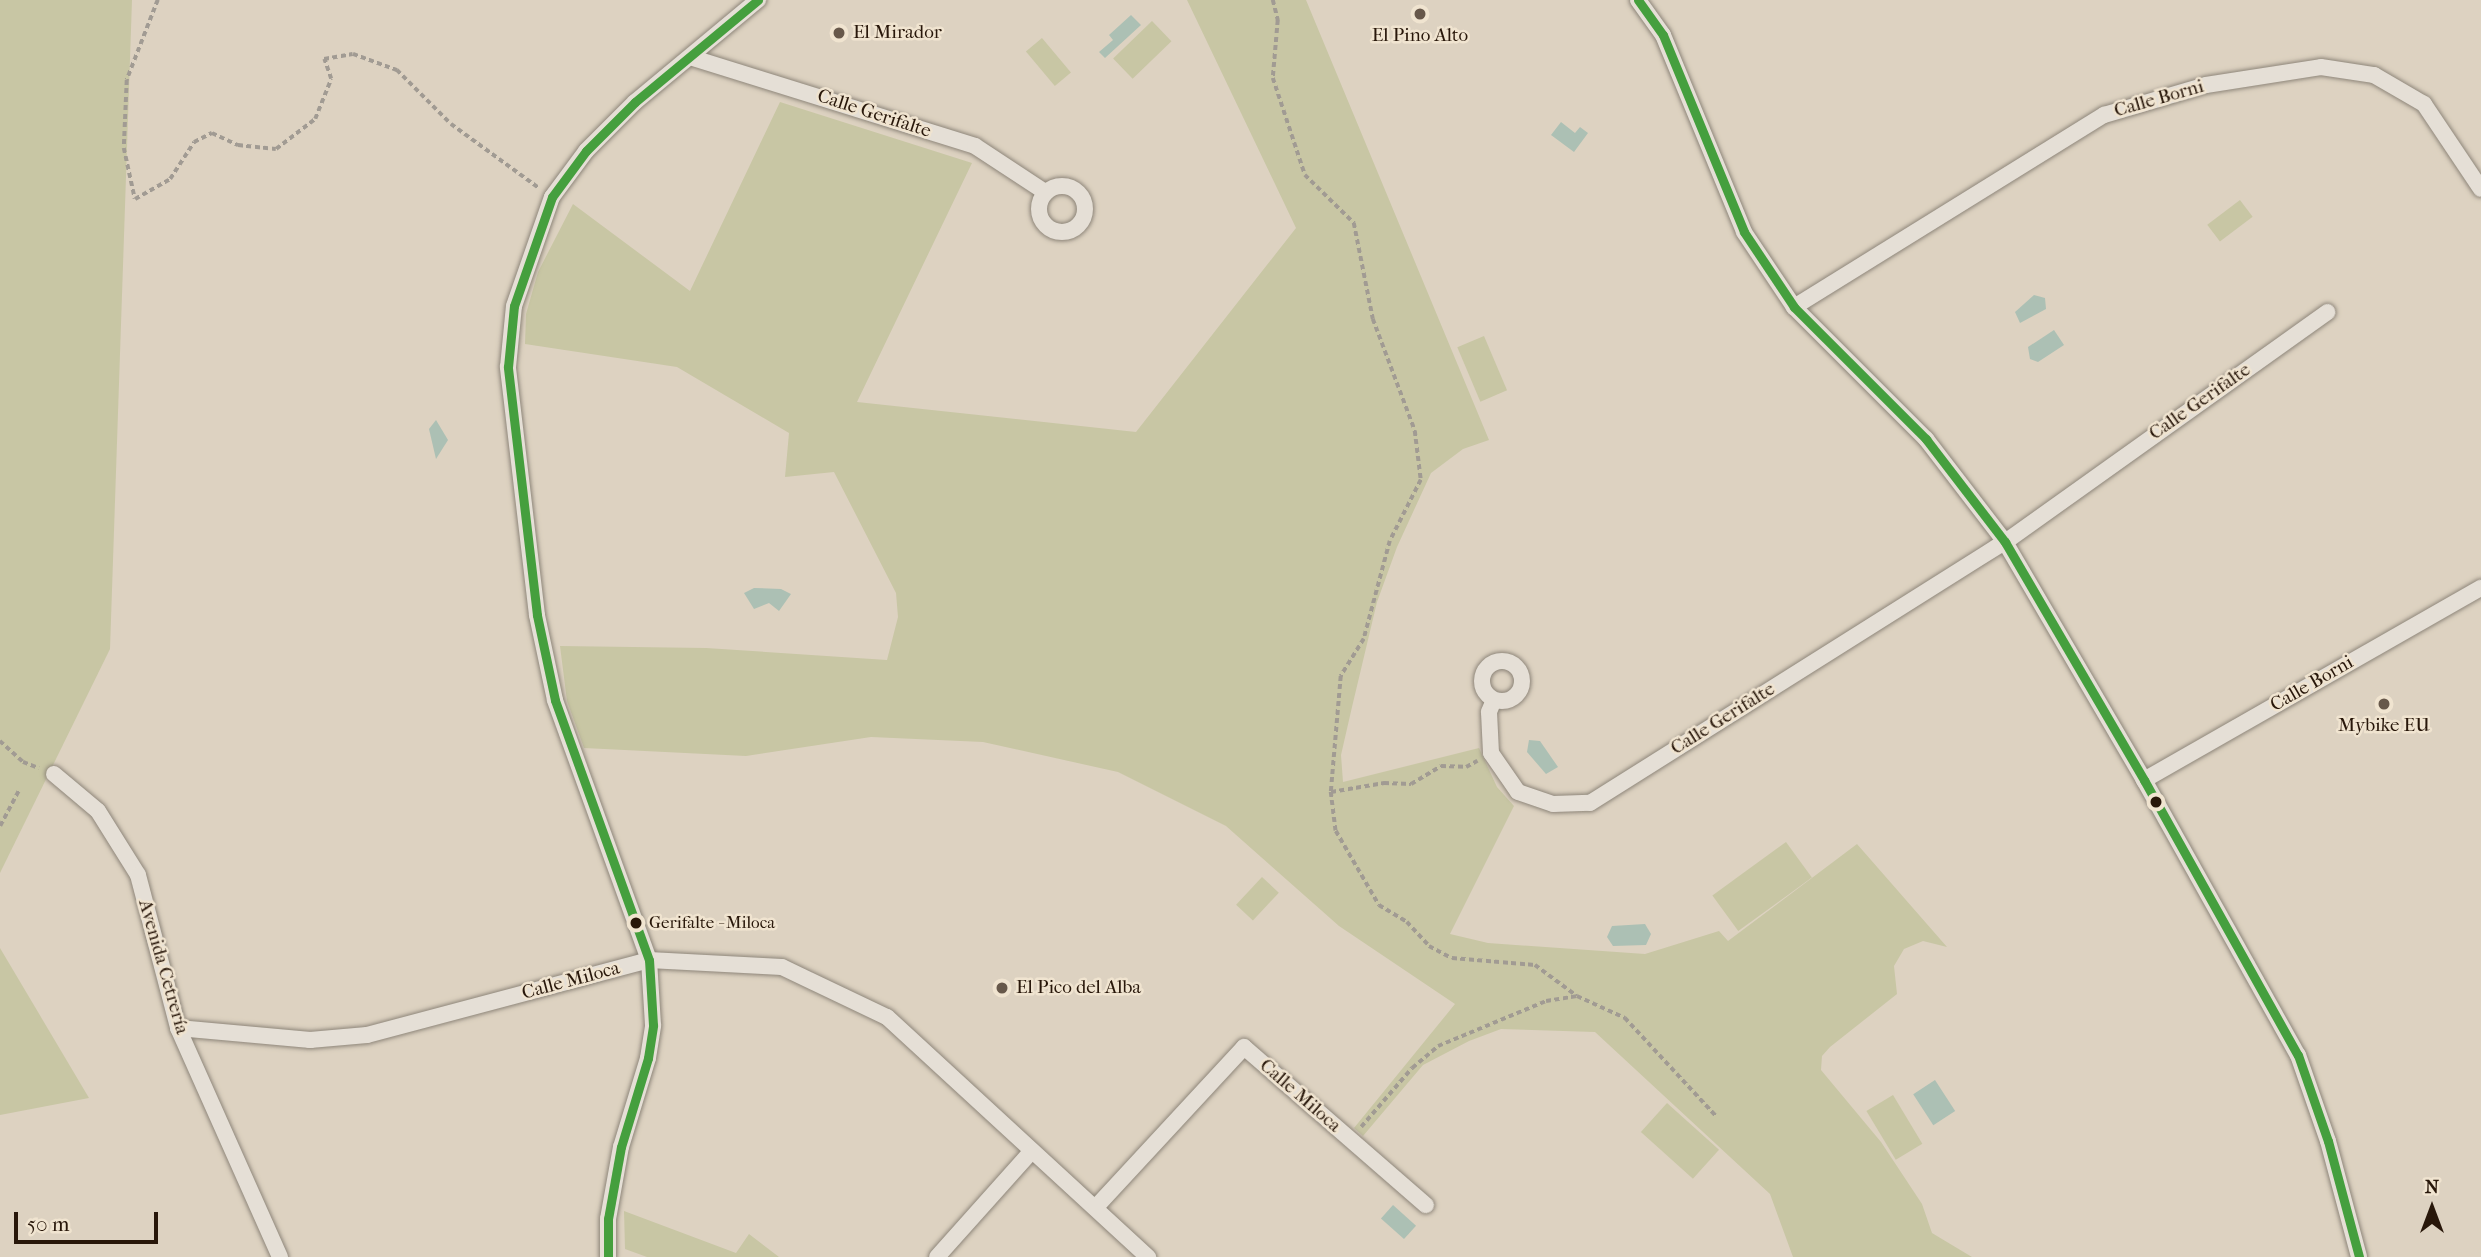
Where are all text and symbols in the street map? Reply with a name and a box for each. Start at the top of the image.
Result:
marker: El Pino Alto [1412,6,1428,22]
place label: El Mirador [853,22,942,44]
marker: El Mirador [831,25,847,41]
place label: El Pino Alto [1372,25,1468,47]
street label: Calle Borni [2112,75,2206,123]
street label: Calle Gerifalte [814,85,934,143]
street label: Calle Gerifalte [2145,359,2255,445]
street label: Calle Borni [2266,651,2358,717]
street label: Calle Gerifalte [1667,678,1779,760]
marker: Mybike EU [2376,696,2392,712]
place label: Mybike EU [2338,715,2430,737]
unlabelled marker [2149,795,2163,809]
street label: Avenida Cetrería [133,897,193,1037]
place label: Gerifalte - Miloca [649,913,775,933]
marker: Gerifalte - Miloca [629,916,643,930]
street label: Calle Miloca [520,957,622,1005]
place label: El Pico del Alba [1016,977,1141,999]
marker: El Pico del Alba [994,980,1010,996]
street label: Calle Miloca [1255,1054,1345,1138]
north arrow [2397,1173,2467,1243]
text: N [2425,1176,2439,1198]
scale bar [18,1198,161,1242]
text: 50 m [27,1212,70,1236]

